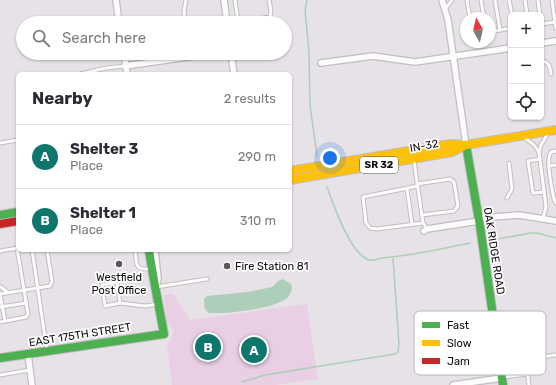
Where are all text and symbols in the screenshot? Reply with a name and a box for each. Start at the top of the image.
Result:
north arrow [460,12,496,48]
map controls [508,12,544,120]
button: + [508,12,544,48]
search box [16,16,292,60]
icon: search [30,27,52,49]
text: Search here [62,29,146,47]
button: − [508,48,544,84]
button: locate [508,84,544,120]
text: Nearby [32,88,93,108]
text: 2 results [224,91,276,106]
street label: IN-32 [409,137,439,155]
text: Shelter 3 [70,140,138,158]
your location [320,148,340,168]
text: A [40,149,50,164]
text: 290 m [238,149,276,164]
road number: SR 32 [360,157,398,173]
text: Place [70,158,103,173]
text: Shelter 1 [70,204,136,222]
street label: OAK RIDGE ROAD [481,207,507,295]
text: B [40,213,50,228]
text: 310 m [240,213,276,228]
text: Place [70,222,103,237]
marker: Westfield Post Office [114,259,124,269]
place label: Fire Station 81 [235,260,309,273]
marker: Fire Station 81 [222,261,232,271]
place label: Westfield Post Office [92,271,147,297]
legend [414,311,546,375]
text: Fast [447,319,470,332]
street label: EAST 175TH STREET [28,320,133,350]
pin: B [195,332,221,362]
pin: A [241,335,267,365]
text: Slow [447,337,472,350]
text: Jam [447,355,470,368]

